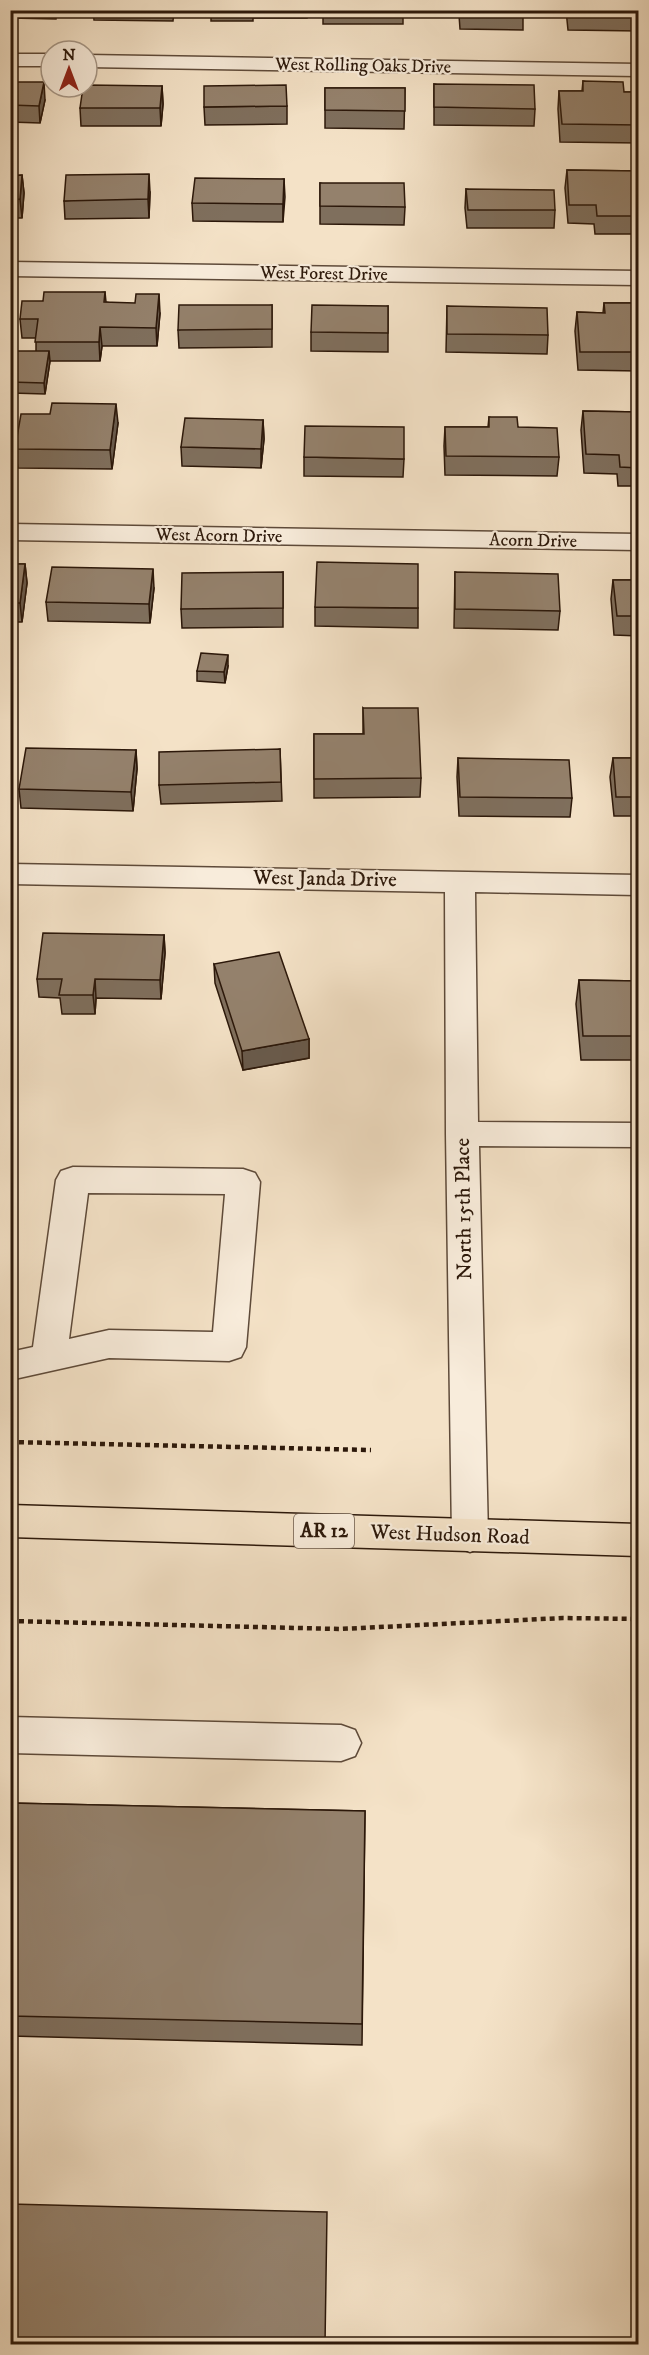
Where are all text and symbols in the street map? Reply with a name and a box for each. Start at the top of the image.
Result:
north arrow [39,39,99,99]
text: N [62,45,76,65]
street label: West Rolling Oaks Drive [274,53,451,79]
street label: West Forest Drive [259,262,388,286]
street label: West Acorn Drive [154,524,283,548]
street label: Acorn Drive [489,529,577,553]
street label: West Janda Drive [252,865,397,893]
street label: North 15th Place [450,1137,478,1280]
road number: AR 12 [294,1514,354,1548]
street label: West Hudson Road [369,1519,531,1551]

